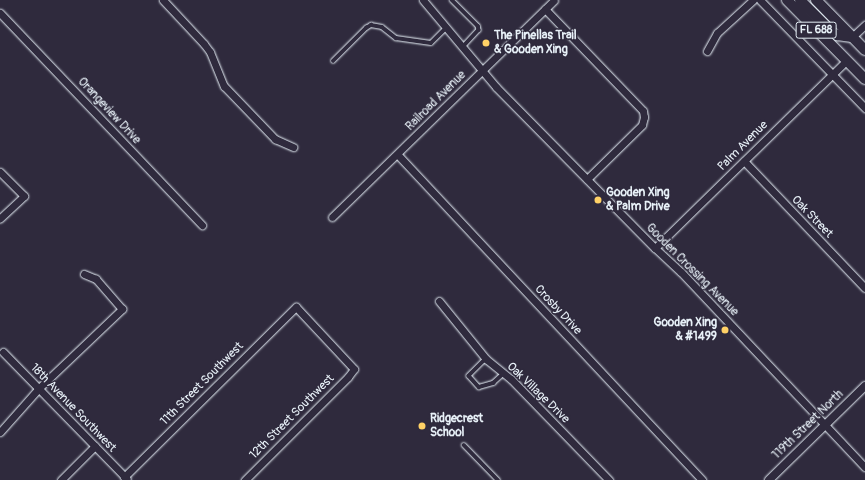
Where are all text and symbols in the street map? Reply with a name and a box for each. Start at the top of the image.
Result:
road number: FL 688 [795,21,837,39]
place label: The Pinellas Trail & Gooden Xing [494,29,577,57]
marker: The Pinellas Trail & Gooden Xing [481,38,491,48]
street label: Railroad Avenue [403,68,469,134]
street label: Orangeview Drive [75,75,143,147]
street label: Palm Avenue [715,118,771,174]
place label: Gooden Xing & Palm Drive [606,186,670,214]
street label: Oak Street [788,193,836,241]
marker: Gooden Xing & Palm Drive [593,195,603,205]
street label: Gooden Crossing Avenue [643,221,741,319]
street label: Crosby Drive [531,282,585,338]
place label: Gooden Xing & #1499 [653,316,717,344]
marker: Gooden Xing & #1499 [720,325,730,335]
street label: 11th Street Southwest [157,339,247,429]
street label: Oak Village Drive [504,359,572,427]
street label: 18th Avenue Southwest [27,361,119,455]
street label: 12th Street Southwest [247,372,337,462]
street label: 119th Street North [770,387,846,463]
place label: Ridgecrest School [430,412,483,440]
marker: Ridgecrest School [417,421,427,431]

